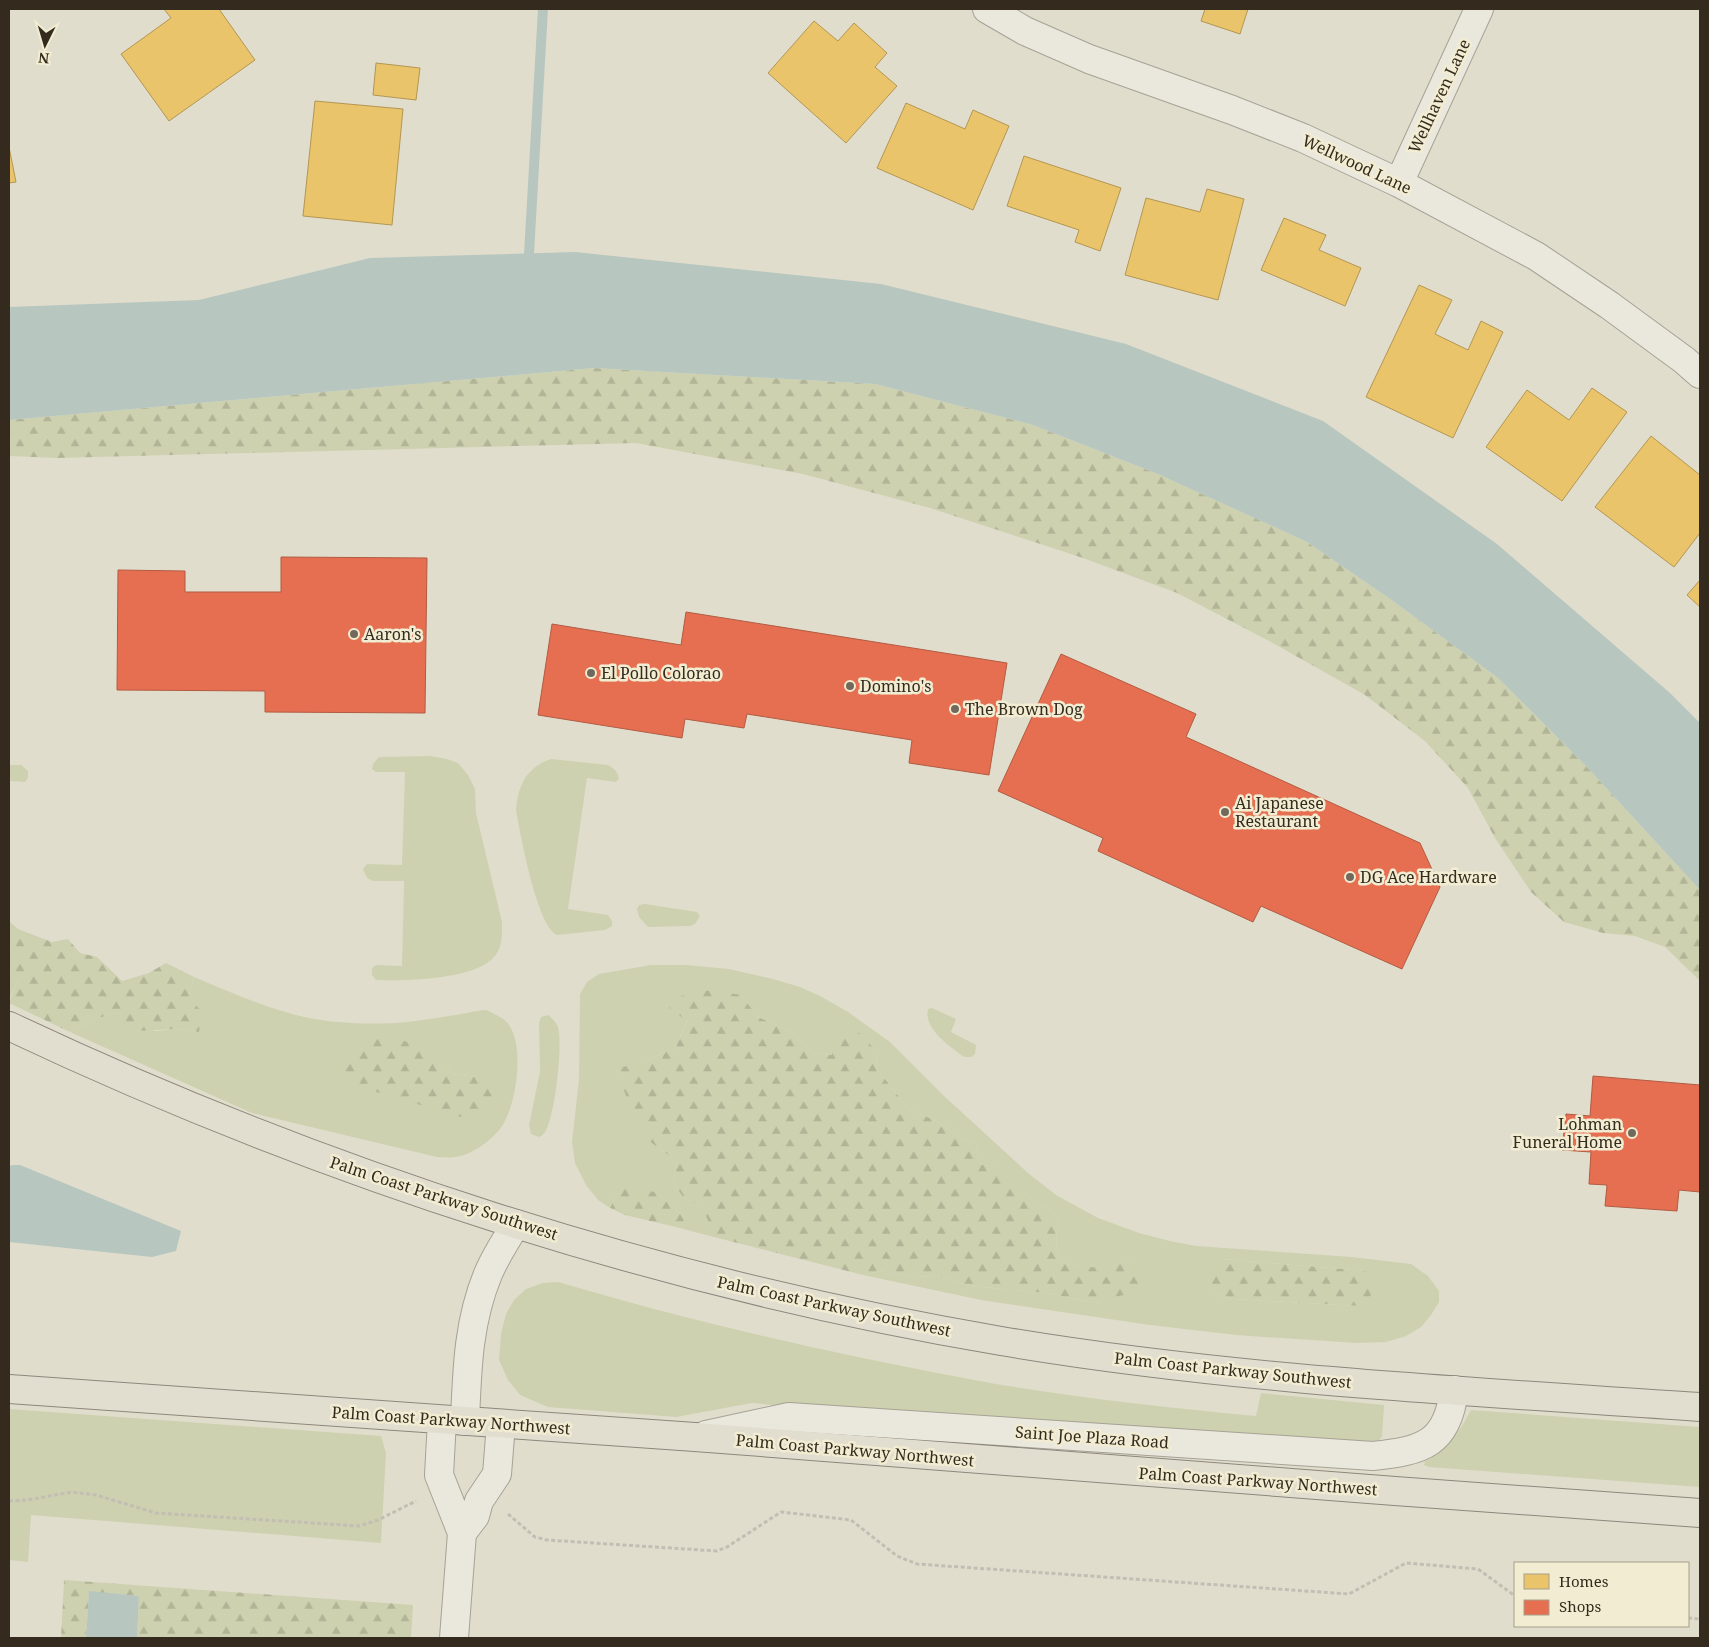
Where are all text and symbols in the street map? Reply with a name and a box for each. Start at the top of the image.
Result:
north arrow [20,20,70,70]
street label: Wellhaven Lane [1403,35,1475,157]
text: N [37,49,50,68]
street label: Wellwood Lane [1299,129,1415,199]
place label: Aaron's [364,623,421,645]
marker: Aaron's [348,628,360,640]
place label: El Pollo Colorao [601,662,721,684]
marker: El Pollo Colorao [585,667,597,679]
place label: Domino's [860,675,931,697]
marker: Domino's [844,680,856,692]
place label: The Brown Dog [965,698,1083,720]
marker: The Brown Dog [949,703,961,715]
place label: Ai Japanese Restaurant [1235,792,1324,832]
marker: Ai Japanese Restaurant [1219,806,1231,818]
place label: DG Ace Hardware [1360,866,1497,888]
marker: DG Ace Hardware [1344,871,1356,883]
place label: Lohman Funeral Home [1513,1113,1622,1153]
marker: Lohman Funeral Home [1626,1127,1638,1139]
street label: Palm Coast Parkway Southwest [327,1151,561,1245]
street label: Palm Coast Parkway Southwest [715,1270,953,1342]
street label: Palm Coast Parkway Southwest [1113,1347,1353,1393]
street label: Palm Coast Parkway Northwest [331,1401,571,1439]
street label: Saint Joe Plaza Road [1014,1421,1170,1453]
street label: Palm Coast Parkway Northwest [735,1429,975,1471]
street label: Palm Coast Parkway Northwest [1138,1462,1378,1500]
legend [1514,1562,1689,1627]
text: Homes [1559,1571,1609,1591]
text: Shops [1559,1596,1602,1616]

